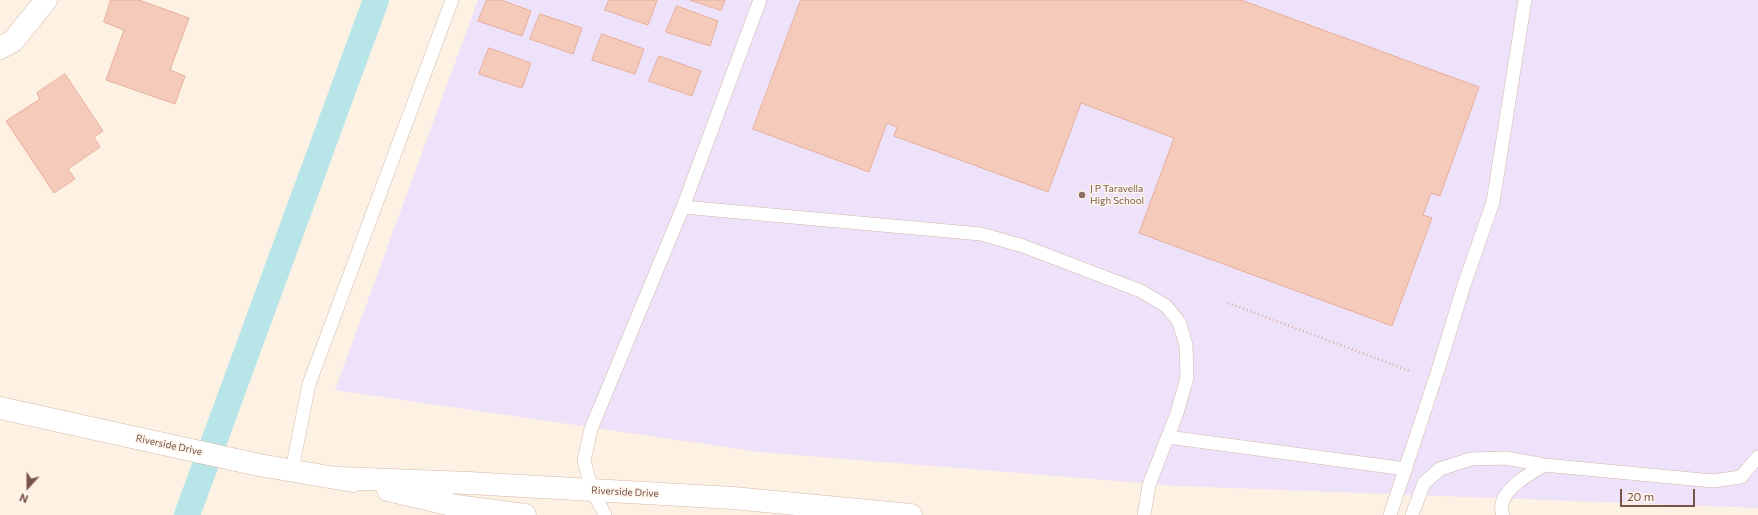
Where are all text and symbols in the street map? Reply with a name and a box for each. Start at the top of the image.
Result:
place label: J P Taravella High School [1090,183,1144,206]
marker: J P Taravella High School [1077,190,1087,200]
street label: Riverside Drive [135,432,203,458]
north arrow [8,467,48,507]
scale bar [1622,481,1697,507]
street label: Riverside Drive [591,484,659,500]
text: 20 m [1627,489,1654,503]
text: N [17,491,30,506]

